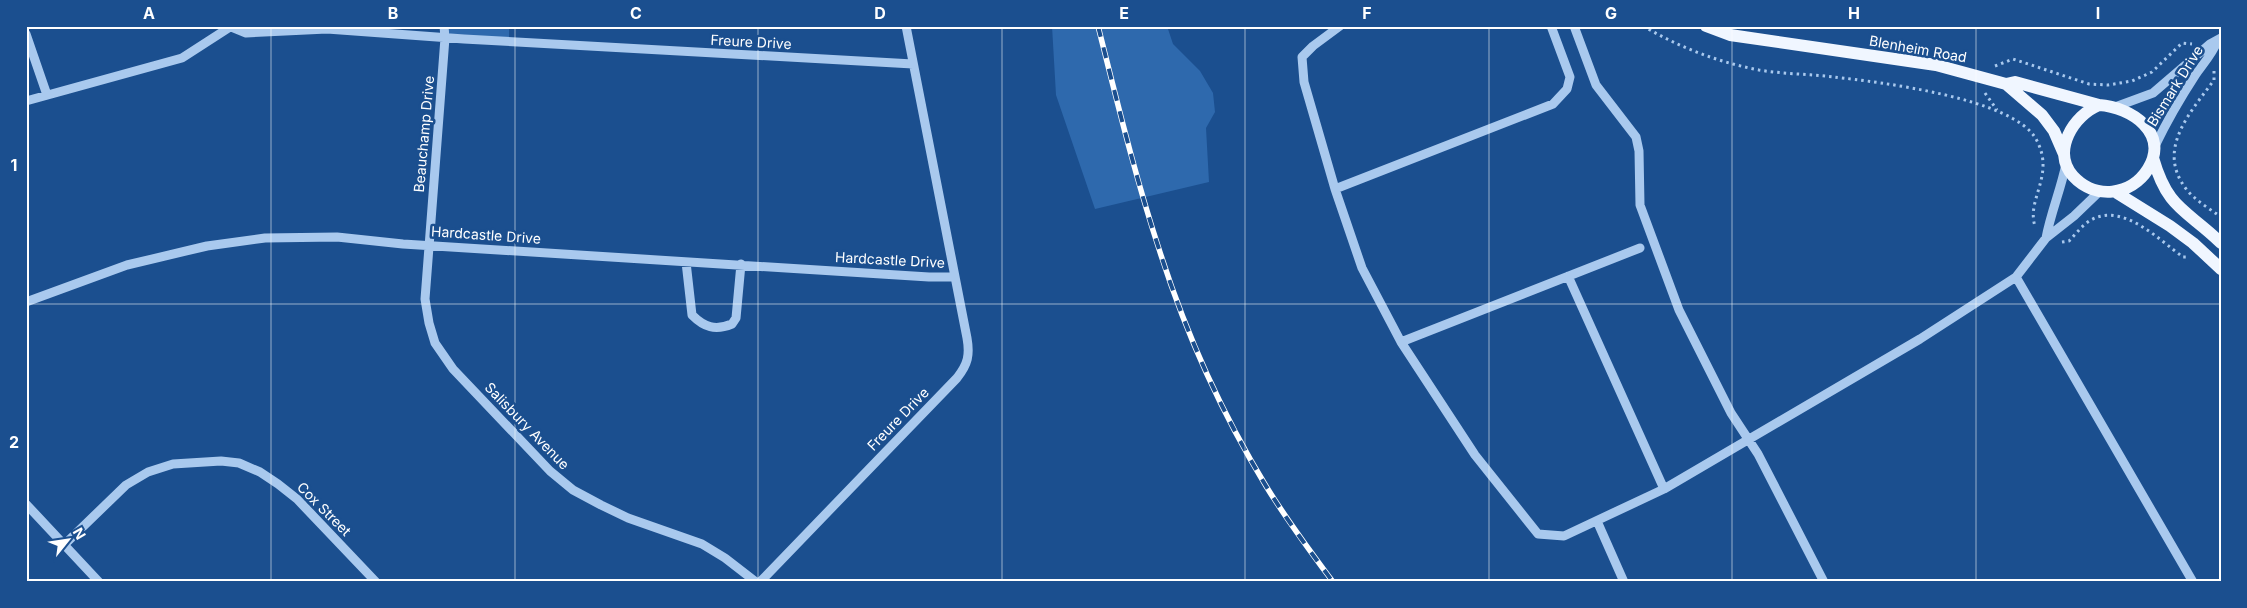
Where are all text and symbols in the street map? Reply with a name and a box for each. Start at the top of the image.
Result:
text: A [143,3,155,23]
text: B [388,3,398,23]
text: C [630,3,642,23]
text: D [874,3,886,23]
text: E [1119,3,1129,23]
text: F [1362,3,1372,23]
text: G [1605,3,1617,23]
text: H [1848,3,1860,23]
text: I [2096,3,2100,23]
street label: Freure Drive [710,31,792,52]
street label: Blenheim Road [1868,32,1968,65]
street label: Bismark Drive [2143,42,2206,129]
street label: Beauchamp Drive [410,75,437,193]
text: 1 [11,155,17,175]
street label: Hardcastle Drive [431,222,542,247]
street label: Hardcastle Drive [835,248,945,271]
street label: Salisbury Avenue [482,379,573,473]
street label: Freure Drive [863,384,932,454]
text: 2 [9,432,19,452]
street label: Cox Street [294,478,355,539]
north arrow [42,516,92,566]
text: N [70,524,90,542]

